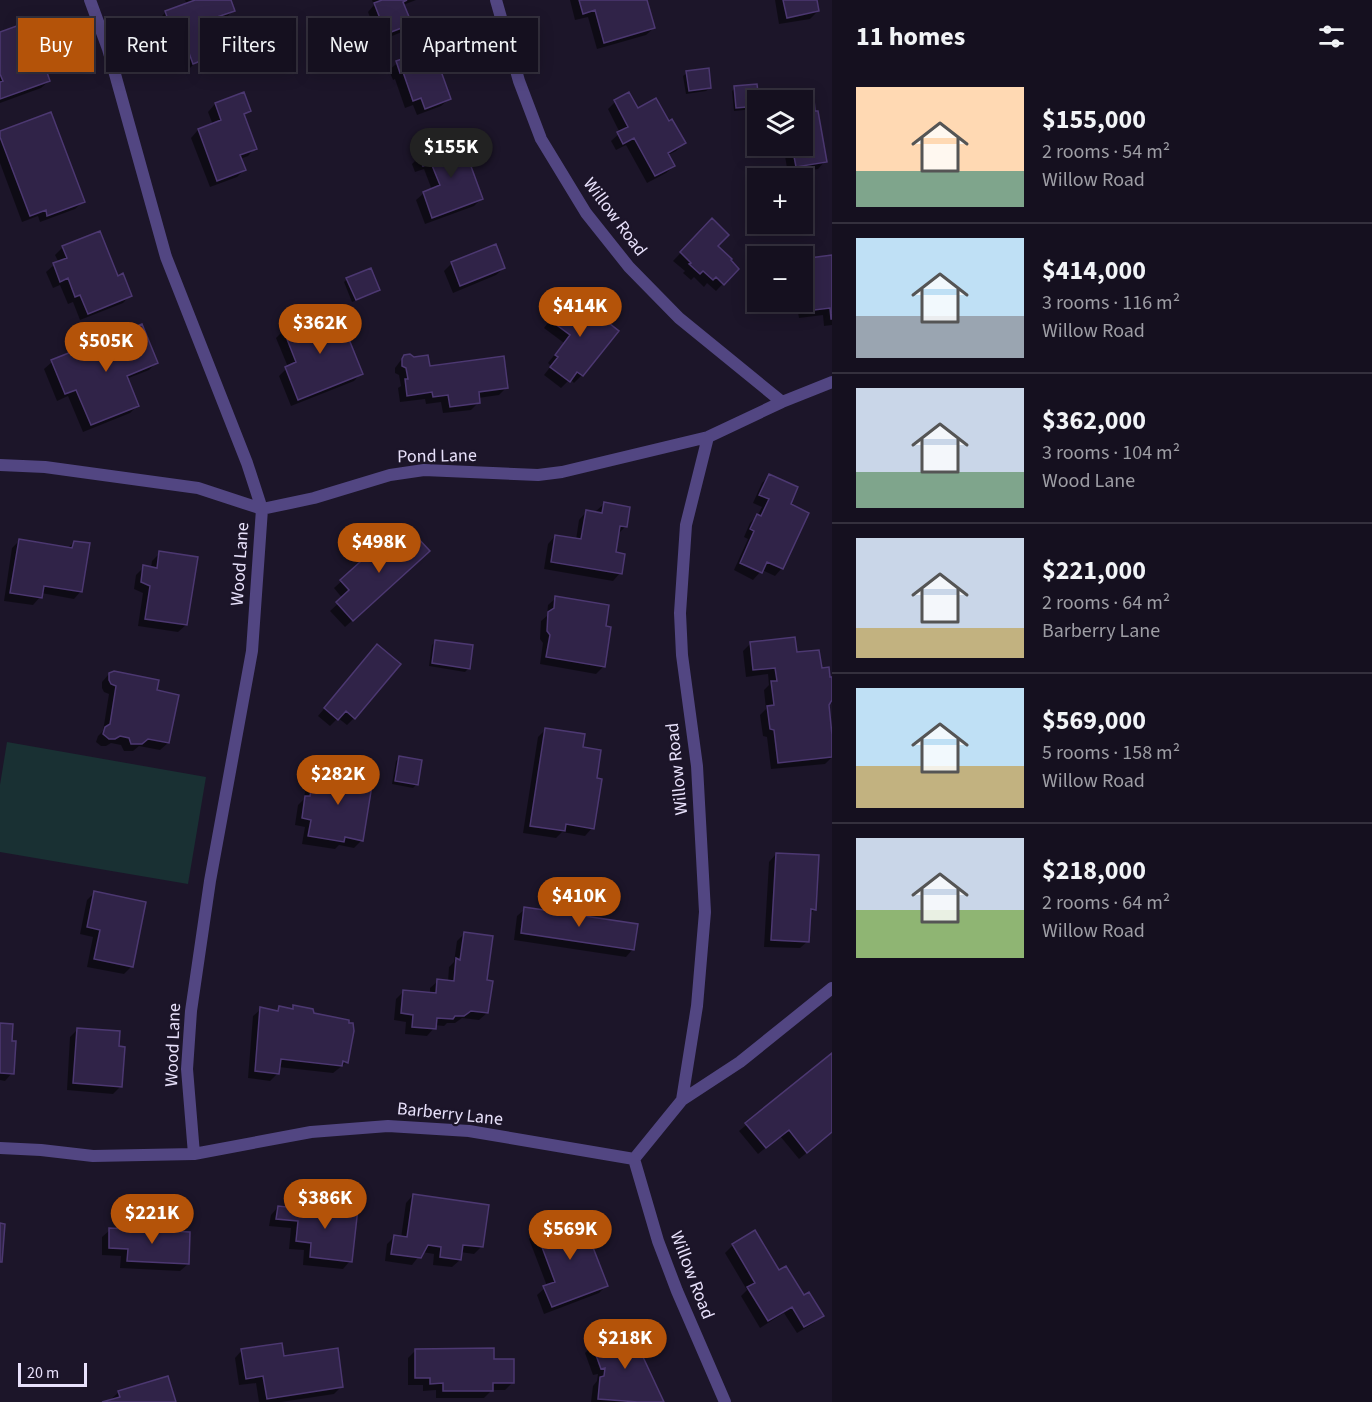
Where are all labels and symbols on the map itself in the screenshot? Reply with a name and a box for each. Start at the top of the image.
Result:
pin: $155K [409,128,493,179]
street label: Willow Road [577,172,653,262]
pin: $414K [538,287,622,338]
pin: $362K [278,304,362,355]
pin: $505K [64,322,148,373]
street label: Pond Lane [397,443,477,469]
street label: Wood Lane [225,521,255,607]
pin: $498K [337,523,421,574]
street label: Willow Road [660,722,694,816]
pin: $282K [296,755,380,806]
pin: $410K [537,877,621,928]
street label: Wood Lane [159,1003,187,1087]
street label: Barberry Lane [396,1096,504,1132]
pin: $386K [283,1179,367,1230]
pin: $221K [110,1194,194,1245]
pin: $569K [528,1210,612,1261]
street label: Willow Road [664,1227,720,1323]
pin: $218K [583,1319,667,1370]
scale bar [18,1360,87,1388]

